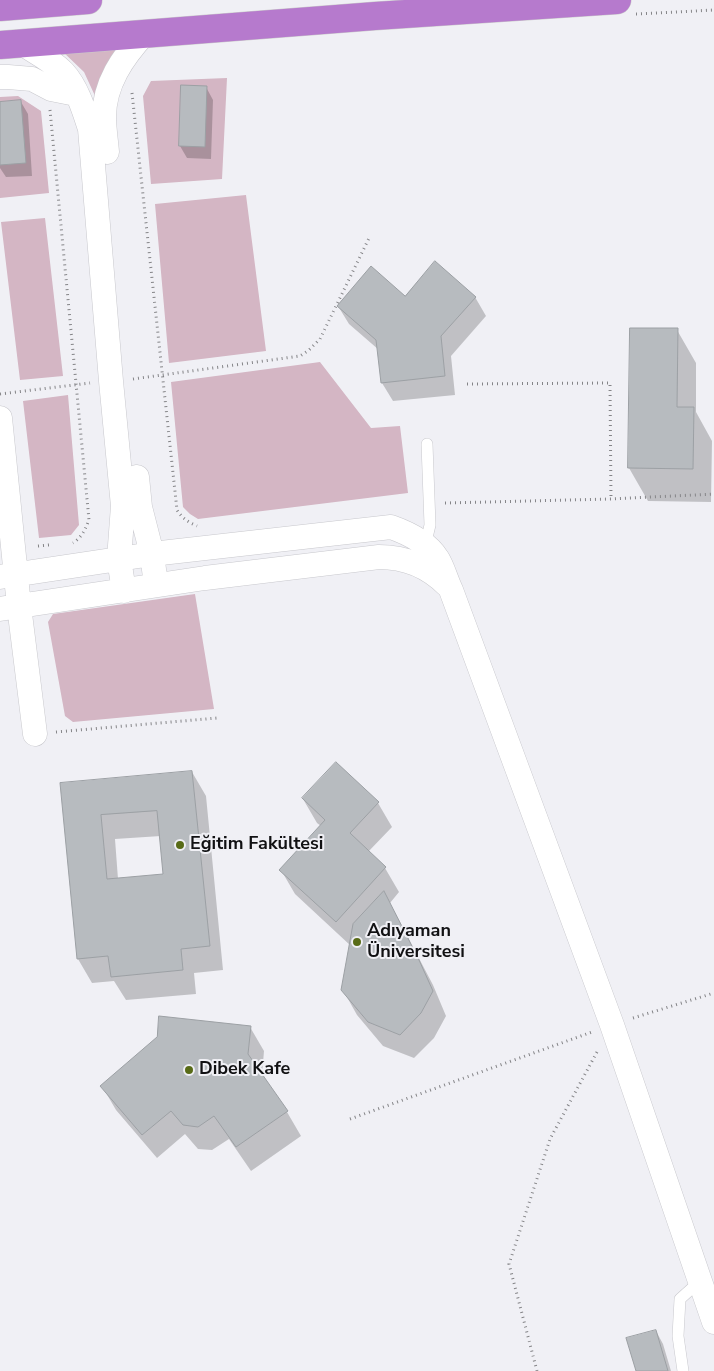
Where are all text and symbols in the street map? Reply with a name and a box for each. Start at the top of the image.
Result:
place label: Eğitim Fakültesi [190,834,323,856]
marker: Eğitim Fakültesi [174,839,186,851]
place label: Adıyaman Üniversitesi [367,921,465,964]
marker: Adıyaman Üniversitesi [351,936,363,948]
place label: Dibek Kafe [199,1059,290,1081]
marker: Dibek Kafe [183,1064,195,1076]

